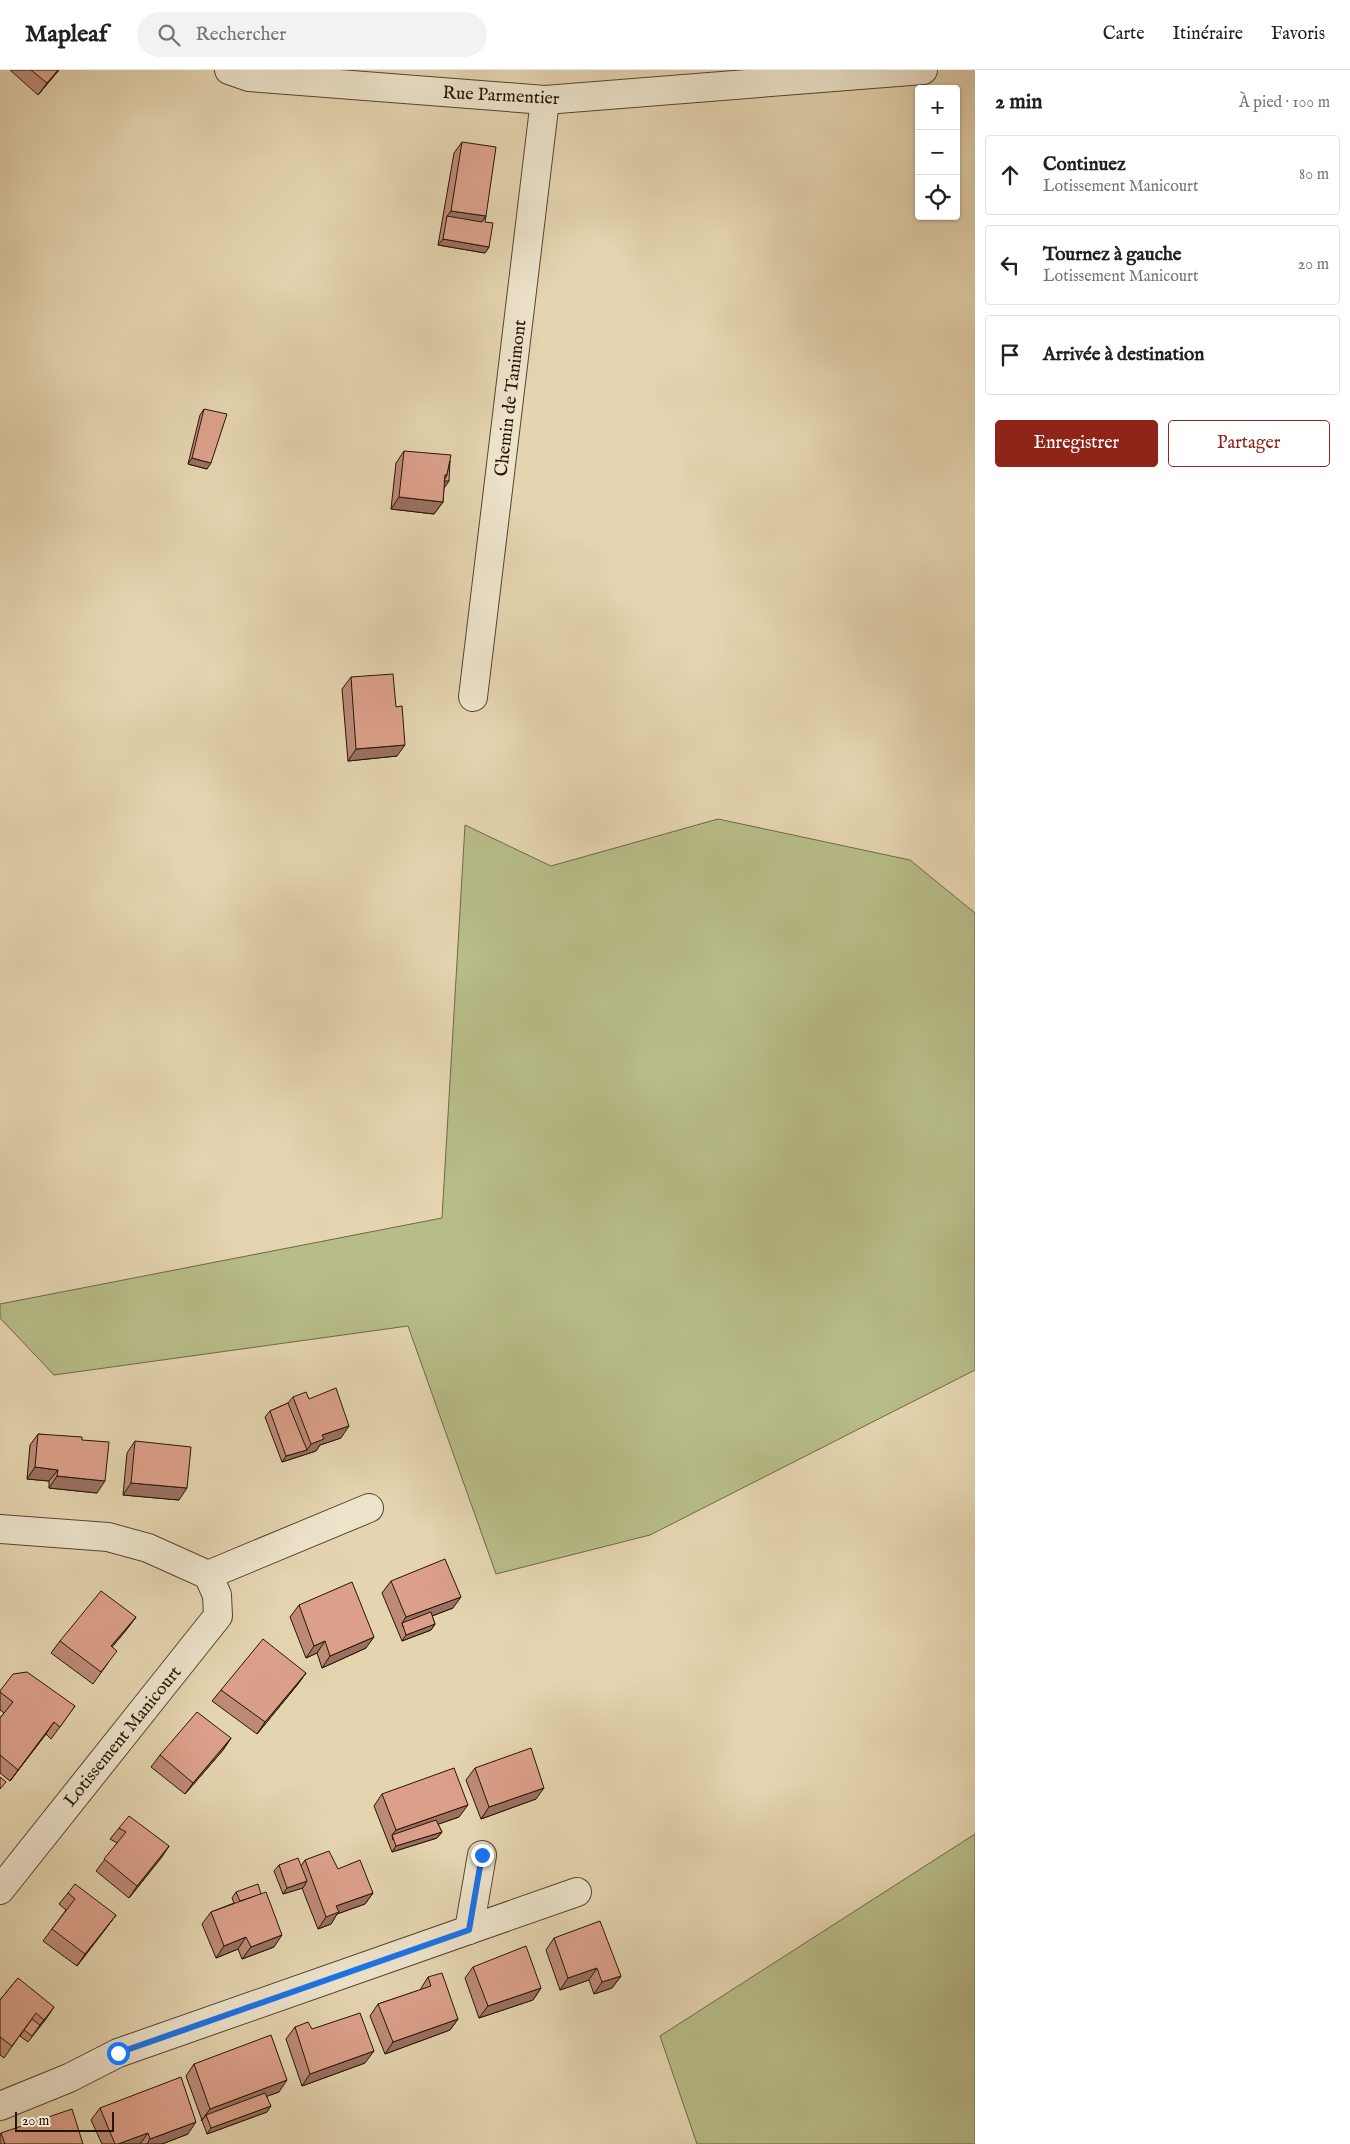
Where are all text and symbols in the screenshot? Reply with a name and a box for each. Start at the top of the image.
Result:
search box [137,12,487,57]
text: Mapleaf [25,19,107,50]
icon: search [155,21,183,49]
text: Rechercher [195,23,286,47]
text: Carte [1103,23,1145,46]
text: Itinéraire [1173,23,1243,46]
text: Favoris [1271,23,1325,46]
street label: Rue Parmentier [442,82,560,111]
map controls [915,85,960,220]
button: + [915,85,960,130]
text: 2 min [995,89,1042,116]
text: À pied · 100 m [1239,93,1330,113]
button: − [915,130,960,175]
text: Continuez [1043,153,1126,177]
icon: ahead [996,161,1024,189]
text: 80 m [1299,165,1329,185]
button: locate [915,175,960,220]
text: Lotissement Manicourt [1043,177,1198,197]
text: Tournez à gauche [1043,243,1182,267]
icon: left [996,251,1024,279]
text: 20 m [1298,255,1329,275]
text: Lotissement Manicourt [1043,267,1198,287]
street label: Chemin de Tanimont [490,318,533,478]
icon: arrive [996,341,1024,369]
text: Arrivée à destination [1043,343,1204,367]
button: Enregistrer [995,420,1158,467]
button: Partager [1168,420,1330,467]
street label: Lotissement Manicourt [59,1662,187,1812]
route end [471,1844,494,1867]
route start [107,2042,130,2065]
scale bar [15,2109,114,2132]
text: 20 m [22,2112,49,2130]

